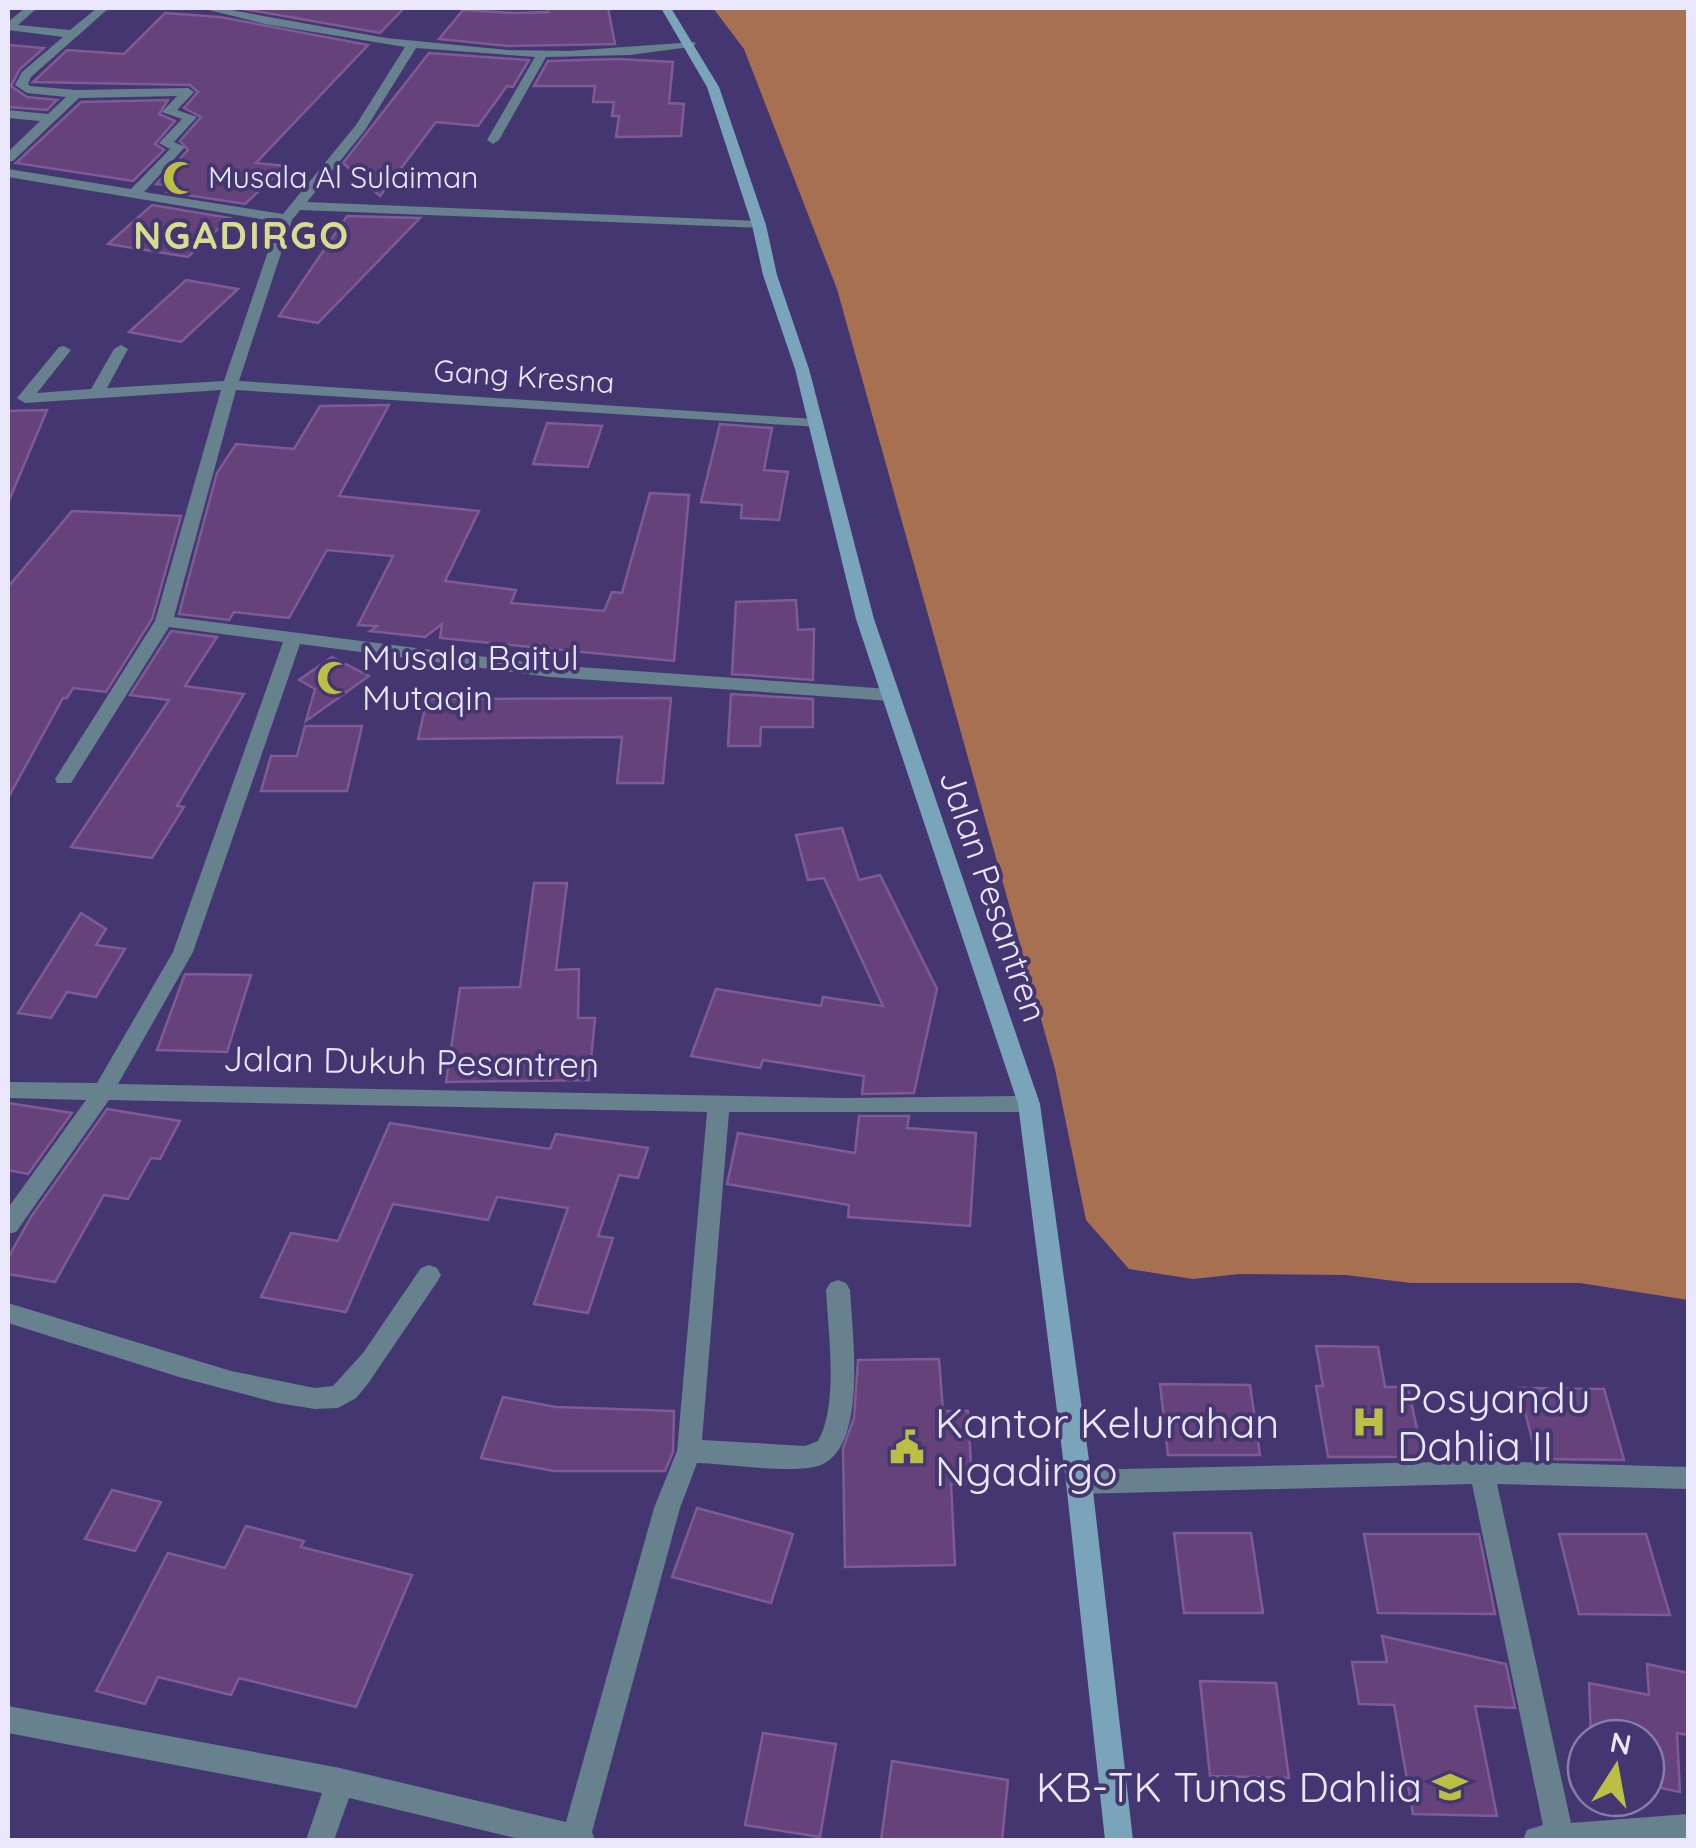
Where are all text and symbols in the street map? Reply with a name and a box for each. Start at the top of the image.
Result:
place label: Musala Al Sulaiman [208,158,478,196]
mosque icon: Musala Al Sulaiman [161,159,199,197]
district label: NGADIRGO [133,211,351,259]
street label: Gang Kresna [432,351,616,401]
place label: Musala Baitul Mutaqin [362,635,579,719]
mosque icon: Musala Baitul Mutaqin [315,659,353,697]
street label: Jalan Pesantren [930,764,1058,1027]
street label: Jalan Dukuh Pesantren [223,1036,600,1086]
place label: Posyandu Dahlia II [1397,1371,1590,1472]
place label: Kantor Kelurahan Ngadirgo [935,1396,1279,1497]
hospital icon: Posyandu Dahlia II [1350,1403,1388,1441]
public building icon: Kantor Kelurahan Ngadirgo [888,1428,926,1466]
north arrow [1566,1718,1666,1818]
text: N [1607,1724,1634,1762]
place label: KB-TK Tunas Dahlia [1036,1760,1422,1813]
school or university icon: KB-TK Tunas Dahlia [1431,1768,1469,1806]

